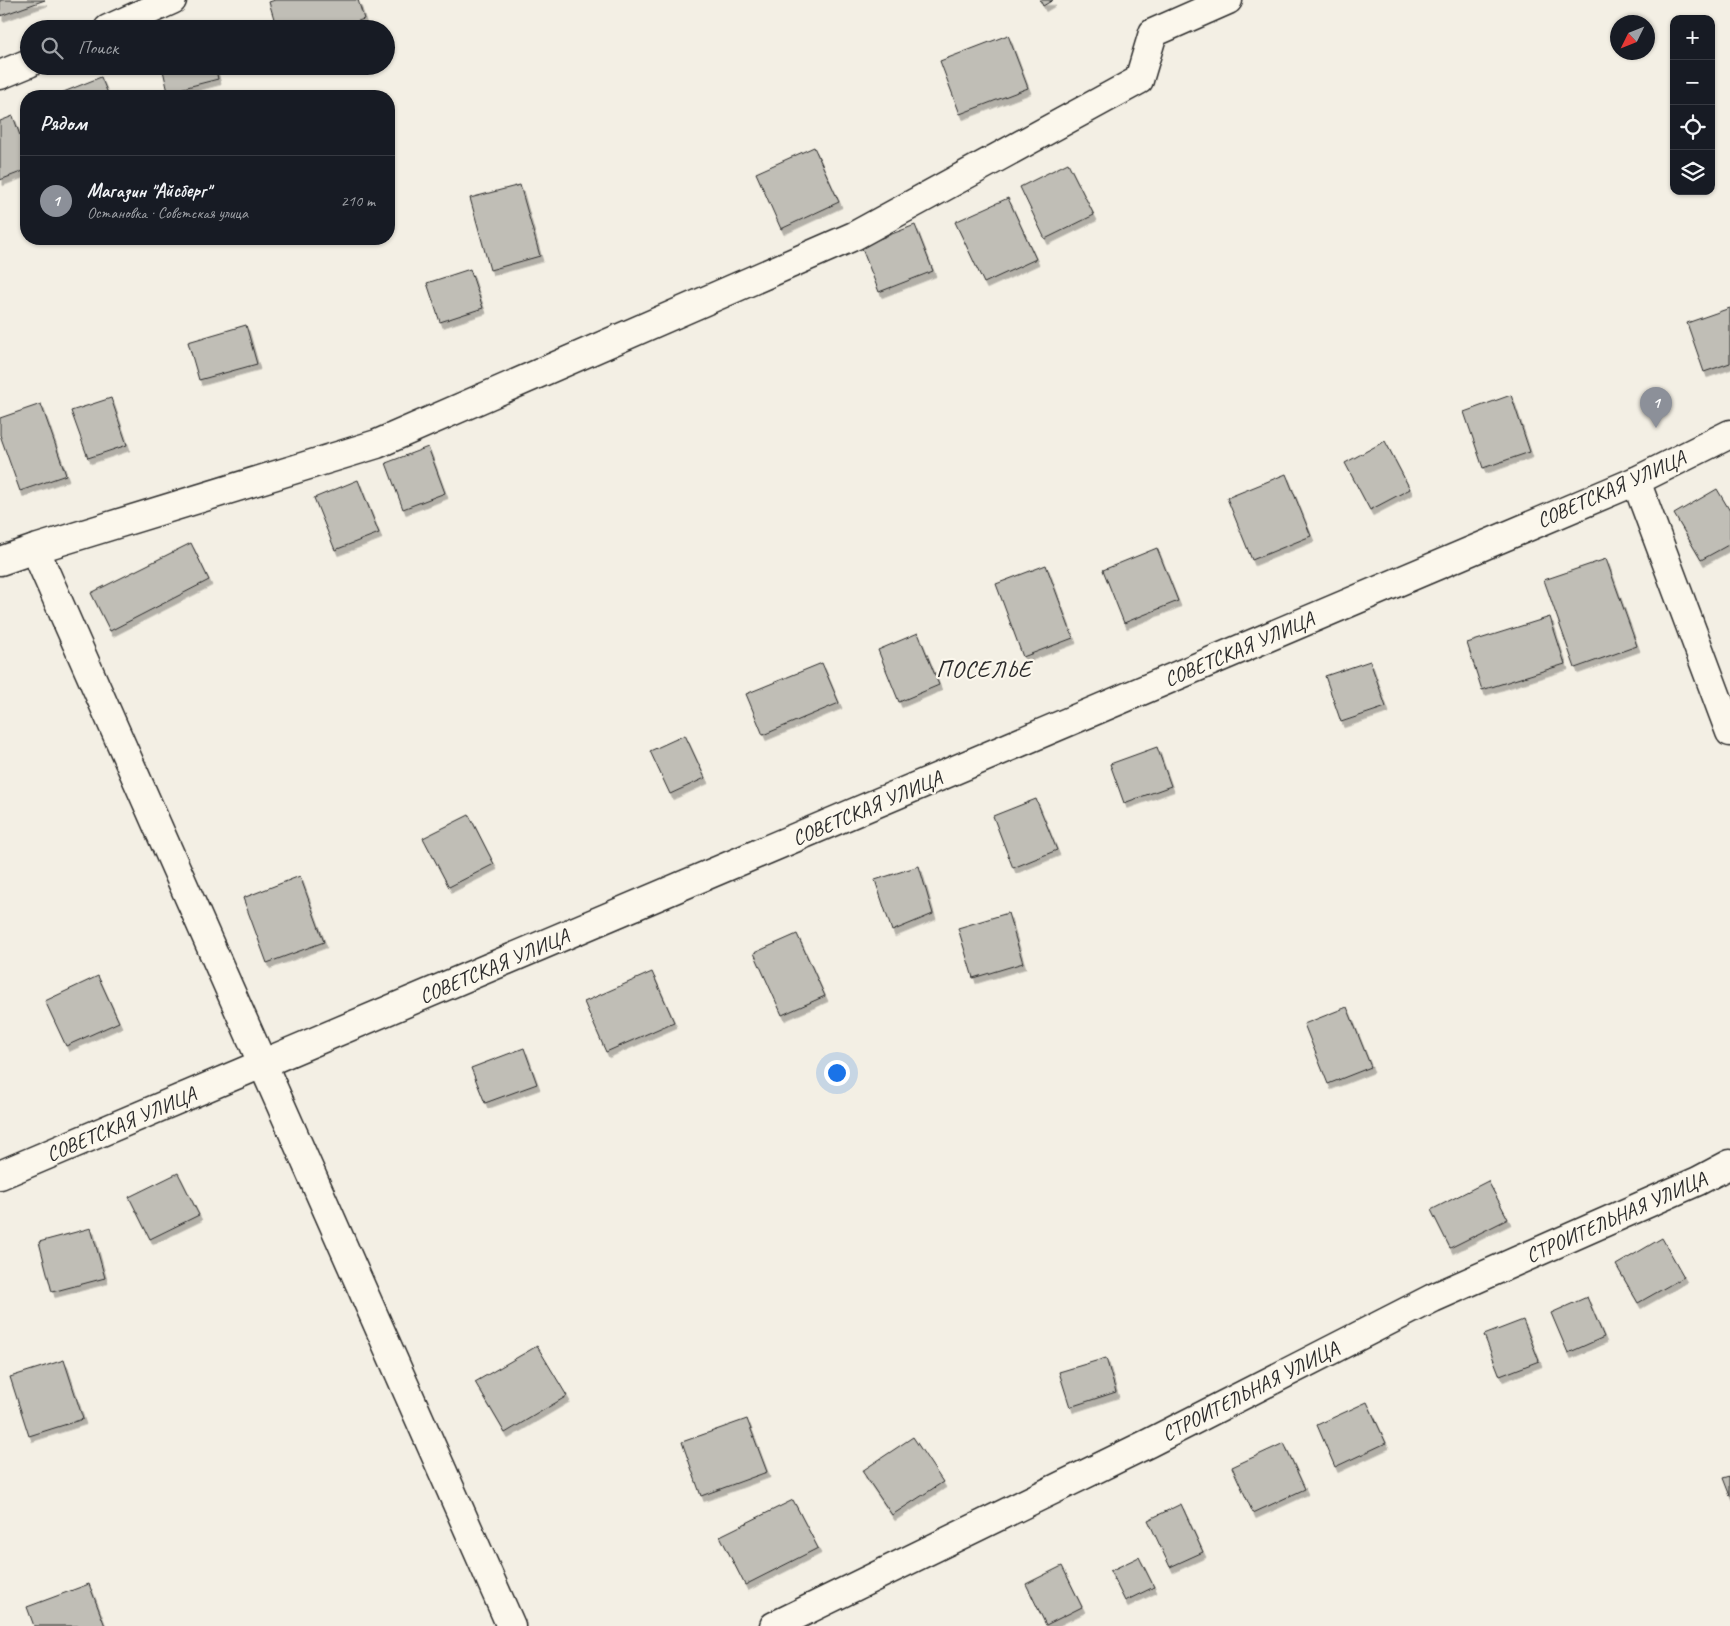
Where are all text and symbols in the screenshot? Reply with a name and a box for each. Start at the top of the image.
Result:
north arrow [1610,15,1655,60]
map controls [1670,15,1715,195]
button: + [1670,15,1715,60]
search box [20,20,395,75]
icon: search [38,34,66,62]
text: Поиск [78,36,118,60]
button: − [1670,60,1715,105]
button: locate [1670,105,1715,150]
text: Рядом [40,110,87,136]
button: layers [1670,150,1715,195]
text: Магазин "Айсберг" [87,179,210,203]
text: 1 [52,191,60,211]
text: 210 m [341,191,375,211]
text: Остановка · Советская улица [87,203,248,223]
pin: 1 [1640,387,1672,428]
street label: СОВЕТСКАЯ УЛИЦА [1533,444,1691,533]
street label: СОВЕТСКАЯ УЛИЦА [1160,605,1319,692]
district label: ПОСЕЛЬЕ [936,654,1034,684]
street label: СОВЕТСКАЯ УЛИЦА [788,764,947,851]
street label: СОВЕТСКАЯ УЛИЦА [415,922,574,1009]
your location [824,1060,850,1086]
street label: СОВЕТСКАЯ УЛИЦА [42,1080,201,1167]
street label: СТРОИТЕЛЬНАЯ УЛИЦА [1522,1165,1711,1269]
street label: СТРОИТЕЛЬНАЯ УЛИЦА [1157,1335,1343,1447]

